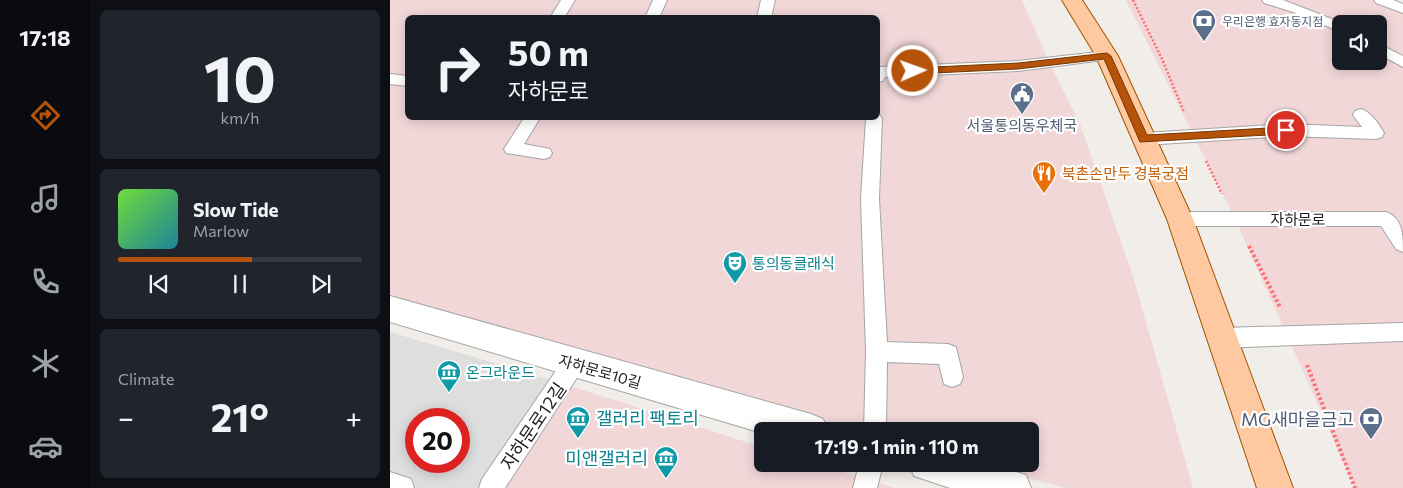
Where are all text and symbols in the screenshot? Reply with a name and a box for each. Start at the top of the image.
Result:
bank icon: 우리은행 효자동지점 [1191,8,1217,42]
place label: 우리은행 효자동지점 [1222,14,1324,28]
map controls [1332,15,1387,70]
button: sound [1332,15,1387,70]
text: 17:18 [19,24,71,51]
text: 50 m [508,30,589,73]
icon: right [425,35,490,100]
text: 10 [204,36,276,115]
position arrow [886,44,938,96]
text: 자하문로 [508,77,589,104]
public building icon: 서울통의동우체국 [1009,81,1035,115]
icon: directions [28,98,63,133]
text: km/h [221,108,259,127]
pin [1265,109,1307,151]
place label: 서울통의동우체국 [967,116,1077,134]
icon: arrive [1272,116,1300,144]
restaurant icon: 북촌손만두 경복궁점 [1031,160,1057,194]
place label: 북촌손만두 경복궁점 [1062,164,1189,182]
icon: music [28,181,63,216]
text: Slow Tide [193,198,279,221]
street label: 자하문로 [1270,210,1326,228]
text: Marlow [193,221,249,240]
theatre icon: 통의동클래식 [722,250,748,284]
place label: 통의동클래식 [752,254,835,272]
icon: phone [28,264,63,299]
icon: previous [145,270,173,298]
icon: pause [226,270,254,298]
icon: next [307,270,335,298]
icon: climate [28,346,63,381]
street label: 자하문로10길 [557,351,643,391]
museum icon: 온그라운드 [436,359,462,393]
place label: 온그라운드 [466,363,535,381]
text: Climate [118,369,174,388]
street label: 자하문로12길 [496,378,570,474]
text: 21° [211,393,269,440]
text: − [118,400,134,434]
text: + [346,400,362,434]
museum icon: 갤러리 팩토리 [565,405,591,439]
bank icon: MG새마을금고 [1358,406,1384,440]
place label: 갤러리 팩토리 [596,407,699,429]
speed limit sign: 20 [405,408,470,473]
place label: MG새마을금고 [1241,408,1354,430]
icon: car [28,429,63,464]
text: 17:19 · 1 min · 110 m [814,435,979,458]
museum icon: 미앤갤러리 [653,445,679,479]
place label: 미앤갤러리 [565,447,648,469]

